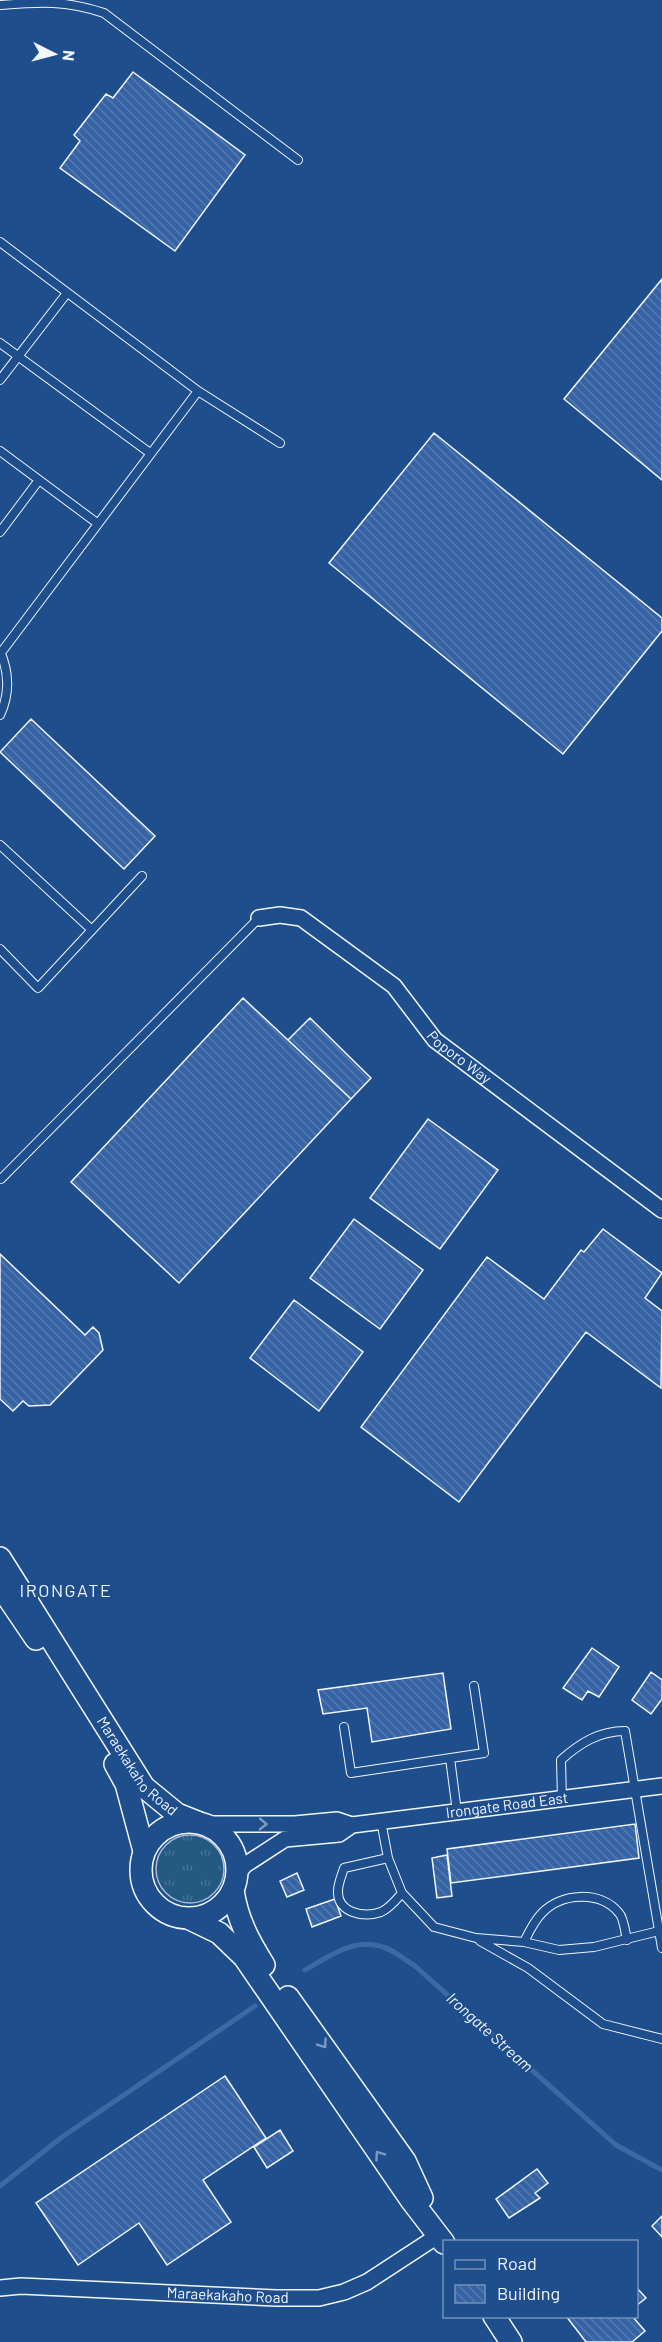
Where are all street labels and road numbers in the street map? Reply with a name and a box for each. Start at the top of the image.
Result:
street label: Poporo Way [423,1027,495,1087]
street label: Maraekakaho Road [94,1713,182,1819]
street label: Irongate Road East [445,1788,569,1821]
street label: Maraekakaho Road [166,2283,289,2306]

